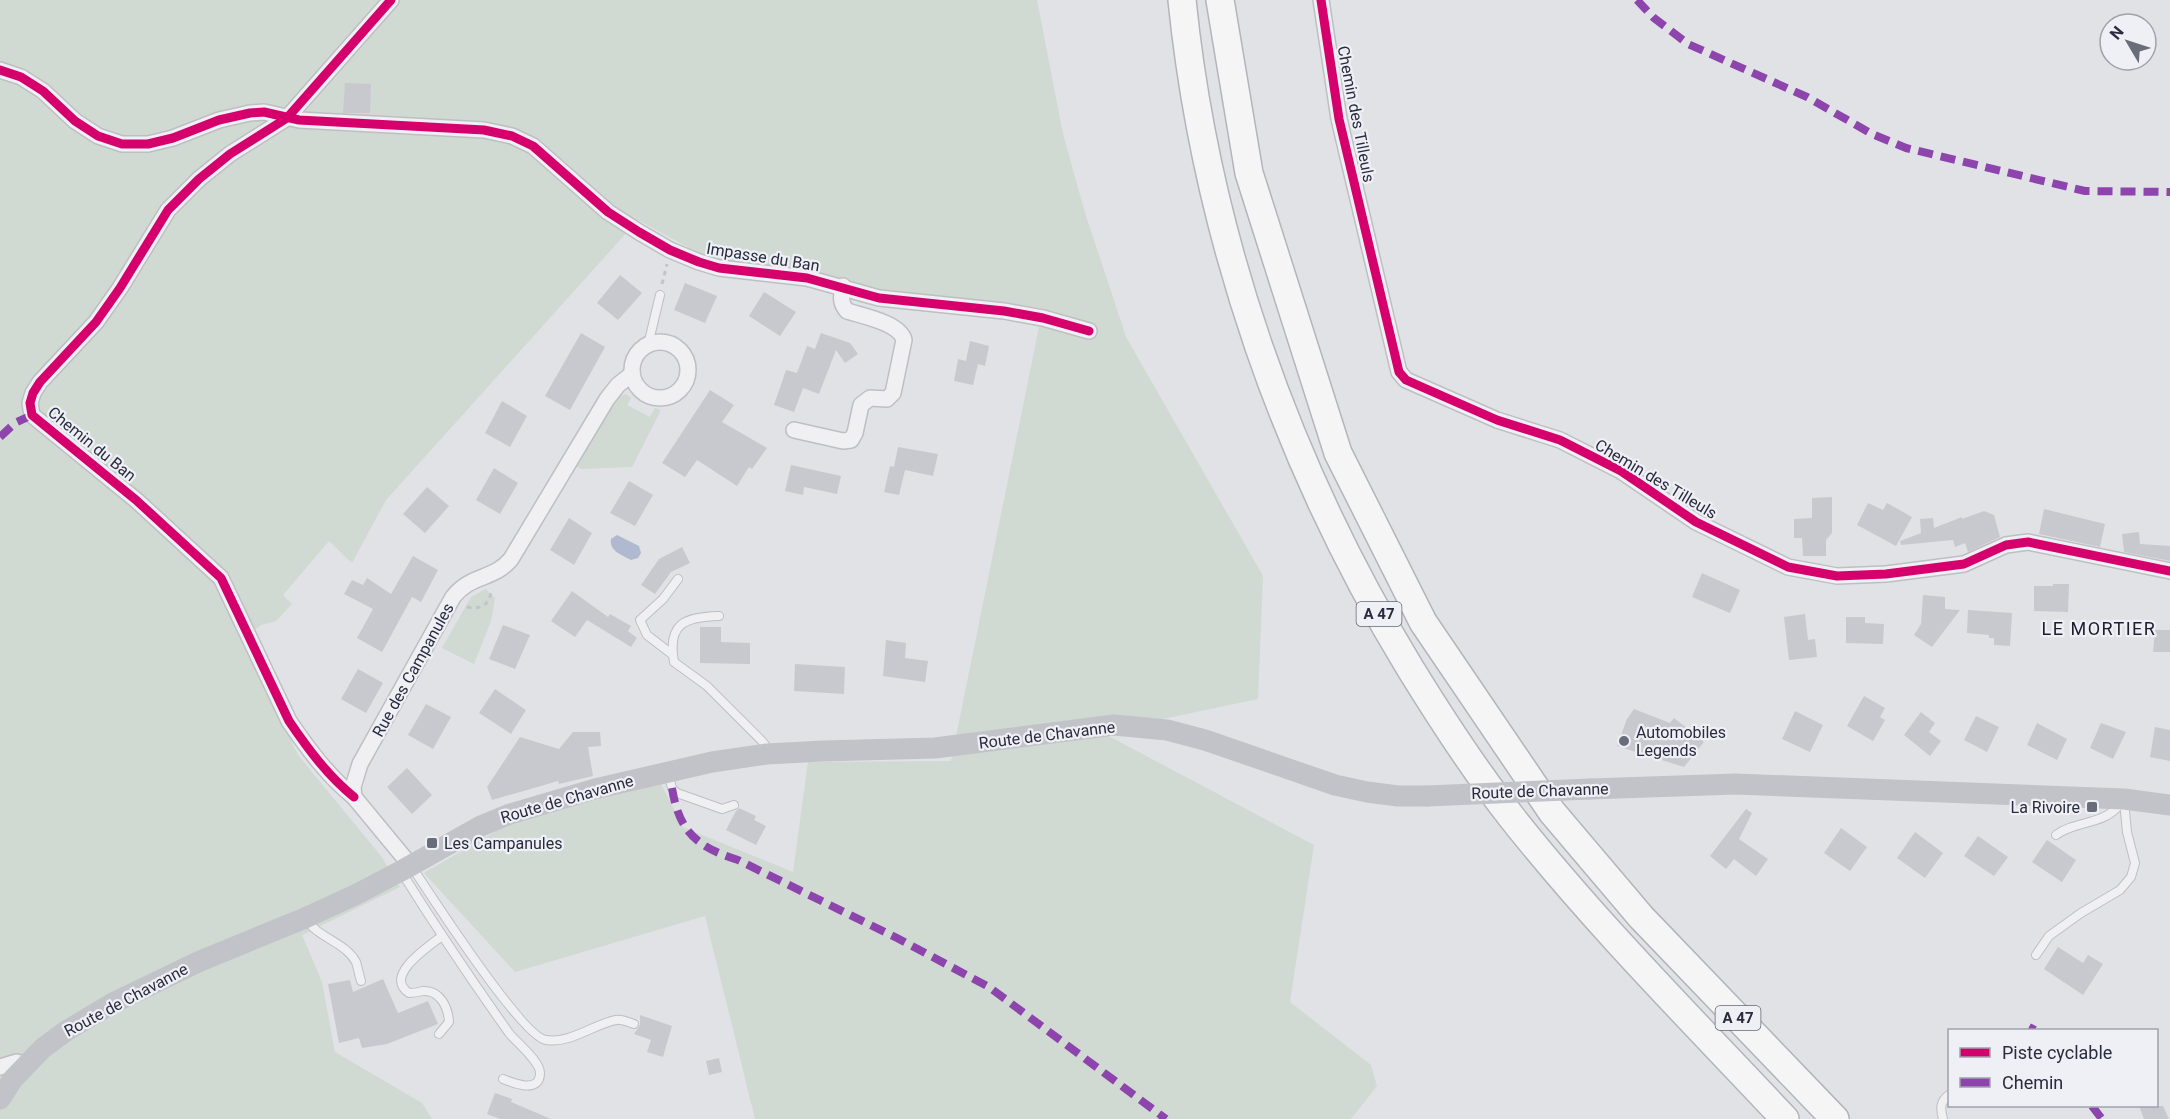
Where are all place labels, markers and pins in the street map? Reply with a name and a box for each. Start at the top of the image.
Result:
place label: Automobiles Legends [1636,723,1726,760]
marker: Automobiles Legends [1617,734,1631,748]
place label: La Rivoire [2011,798,2080,817]
marker: La Rivoire [2085,800,2099,814]
place label: Les Campanules [444,834,562,853]
marker: Les Campanules [425,836,439,850]

